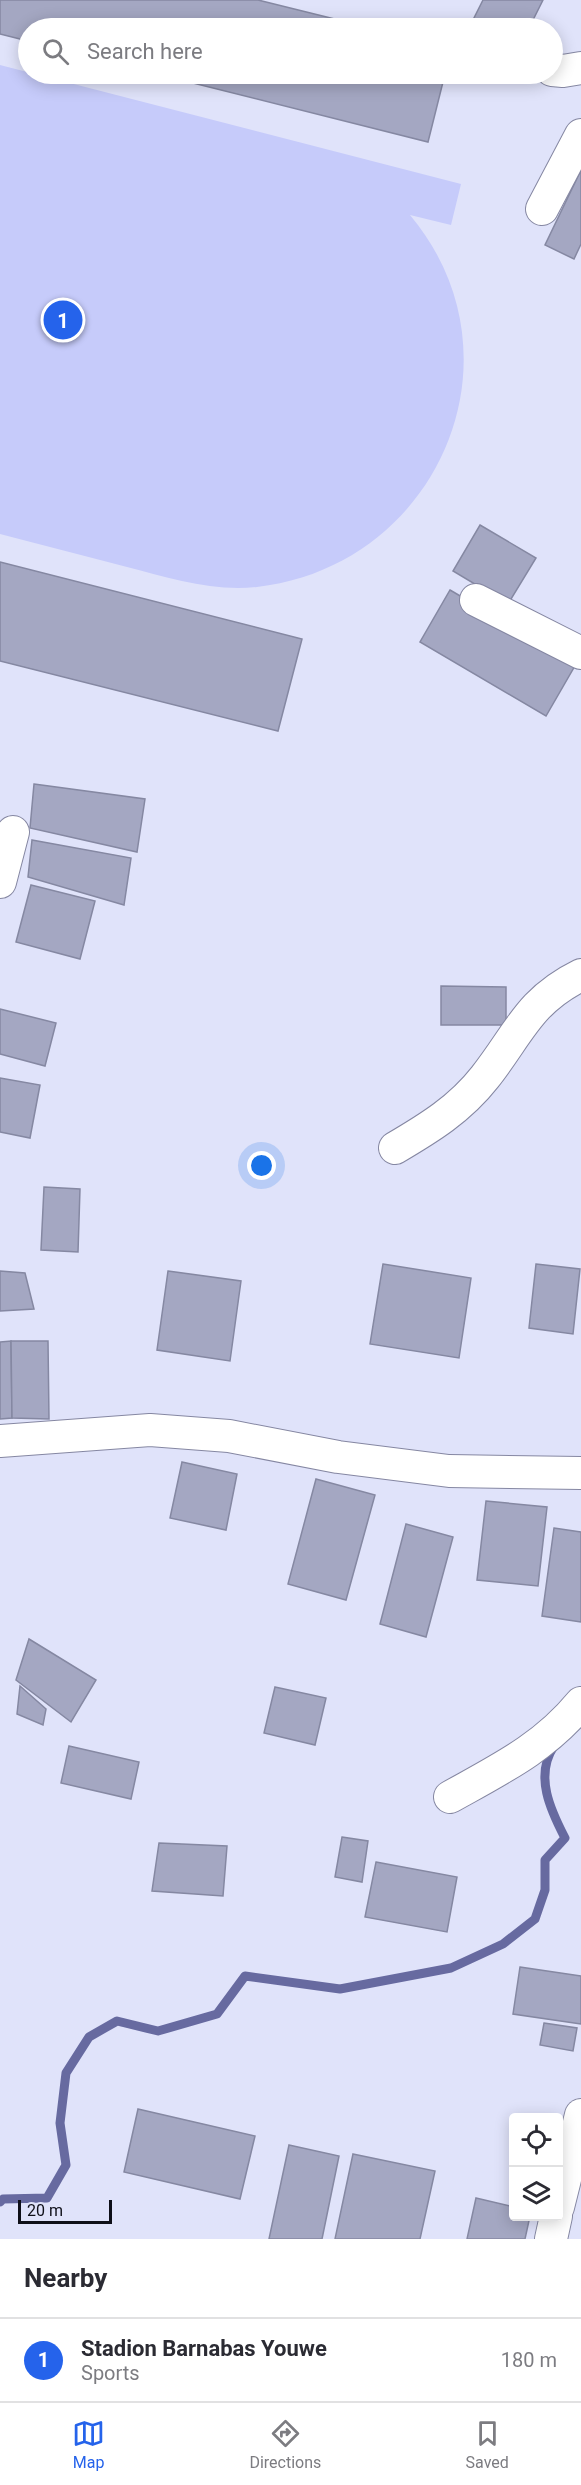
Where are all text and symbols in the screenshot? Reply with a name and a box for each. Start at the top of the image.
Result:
search box [18,18,563,84]
icon: search [39,35,72,68]
text: Search here [87,39,203,64]
pin: 1 [44,298,82,342]
your location [247,1151,276,1180]
map controls [509,2113,563,2221]
button: locate [509,2113,563,2167]
button: layers [509,2167,563,2221]
scale bar [18,2197,112,2224]
text: 20 m [27,2201,63,2220]
text: Nearby [24,2263,107,2293]
text: Stadion Barnabas Youwe [81,2336,327,2361]
text: 1 [38,2348,49,2372]
text: 180 m [501,2348,557,2372]
text: Sports [81,2361,140,2385]
tab: Map [72,2417,105,2472]
tab: Directions [249,2417,321,2472]
tab: Saved [466,2417,509,2472]

